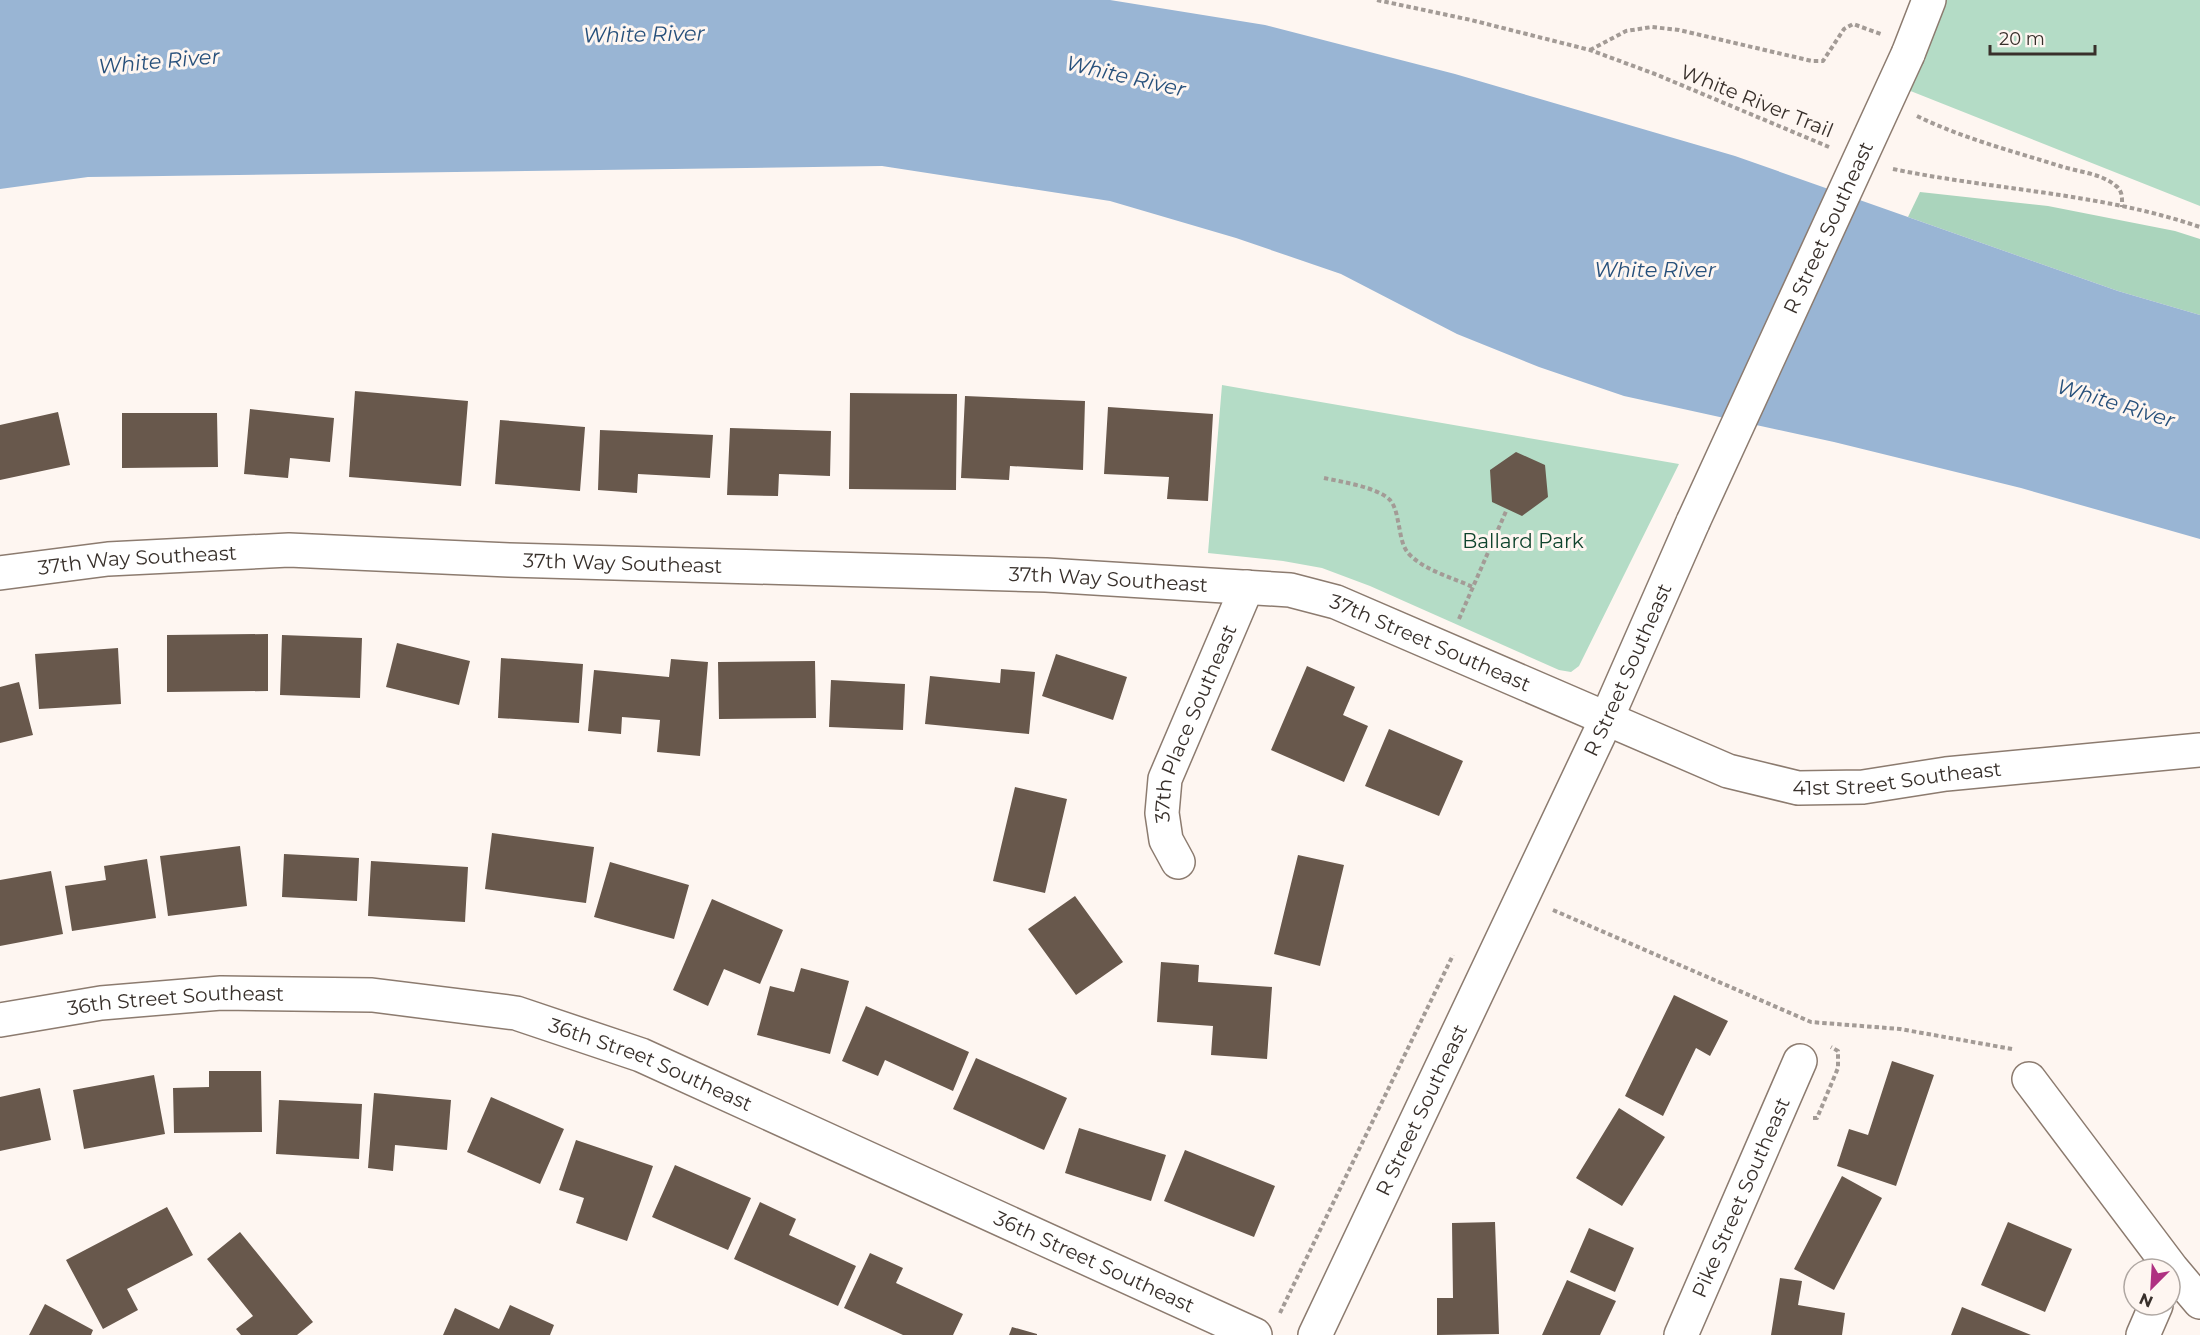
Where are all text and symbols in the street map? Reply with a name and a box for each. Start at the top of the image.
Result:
scale bar [1990,18,2095,56]
water label: White River [583,20,706,48]
text: 20 m [1999,28,2045,50]
water label: White River [97,43,221,79]
water label: White River [1064,50,1189,102]
street label: White River Trail [1677,59,1837,143]
street label: R Street Southeast [1778,138,1878,318]
water label: White River [1594,257,1716,282]
water label: White River [2054,373,2178,433]
park label: Ballard Park [1462,529,1584,553]
street label: 37th Way Southeast [36,541,237,580]
street label: 37th Way Southeast [523,548,723,578]
street label: 37th Way Southeast [1008,562,1209,597]
street label: R Street Southeast [1579,580,1677,760]
street label: 37th Street Southeast [1327,589,1534,696]
street label: 37th Place Southeast [1150,621,1242,824]
street label: 41st Street Southeast [1792,757,2003,800]
street label: 36th Street Southeast [65,981,284,1021]
street label: 36th Street Southeast [546,1013,756,1116]
street label: R Street Southeast [1371,1020,1472,1200]
street label: Pike Street Southeast [1687,1094,1795,1301]
street label: 36th Street Southeast [990,1206,1198,1318]
north arrow [2122,1257,2182,1317]
text: N [2136,1289,2156,1312]

